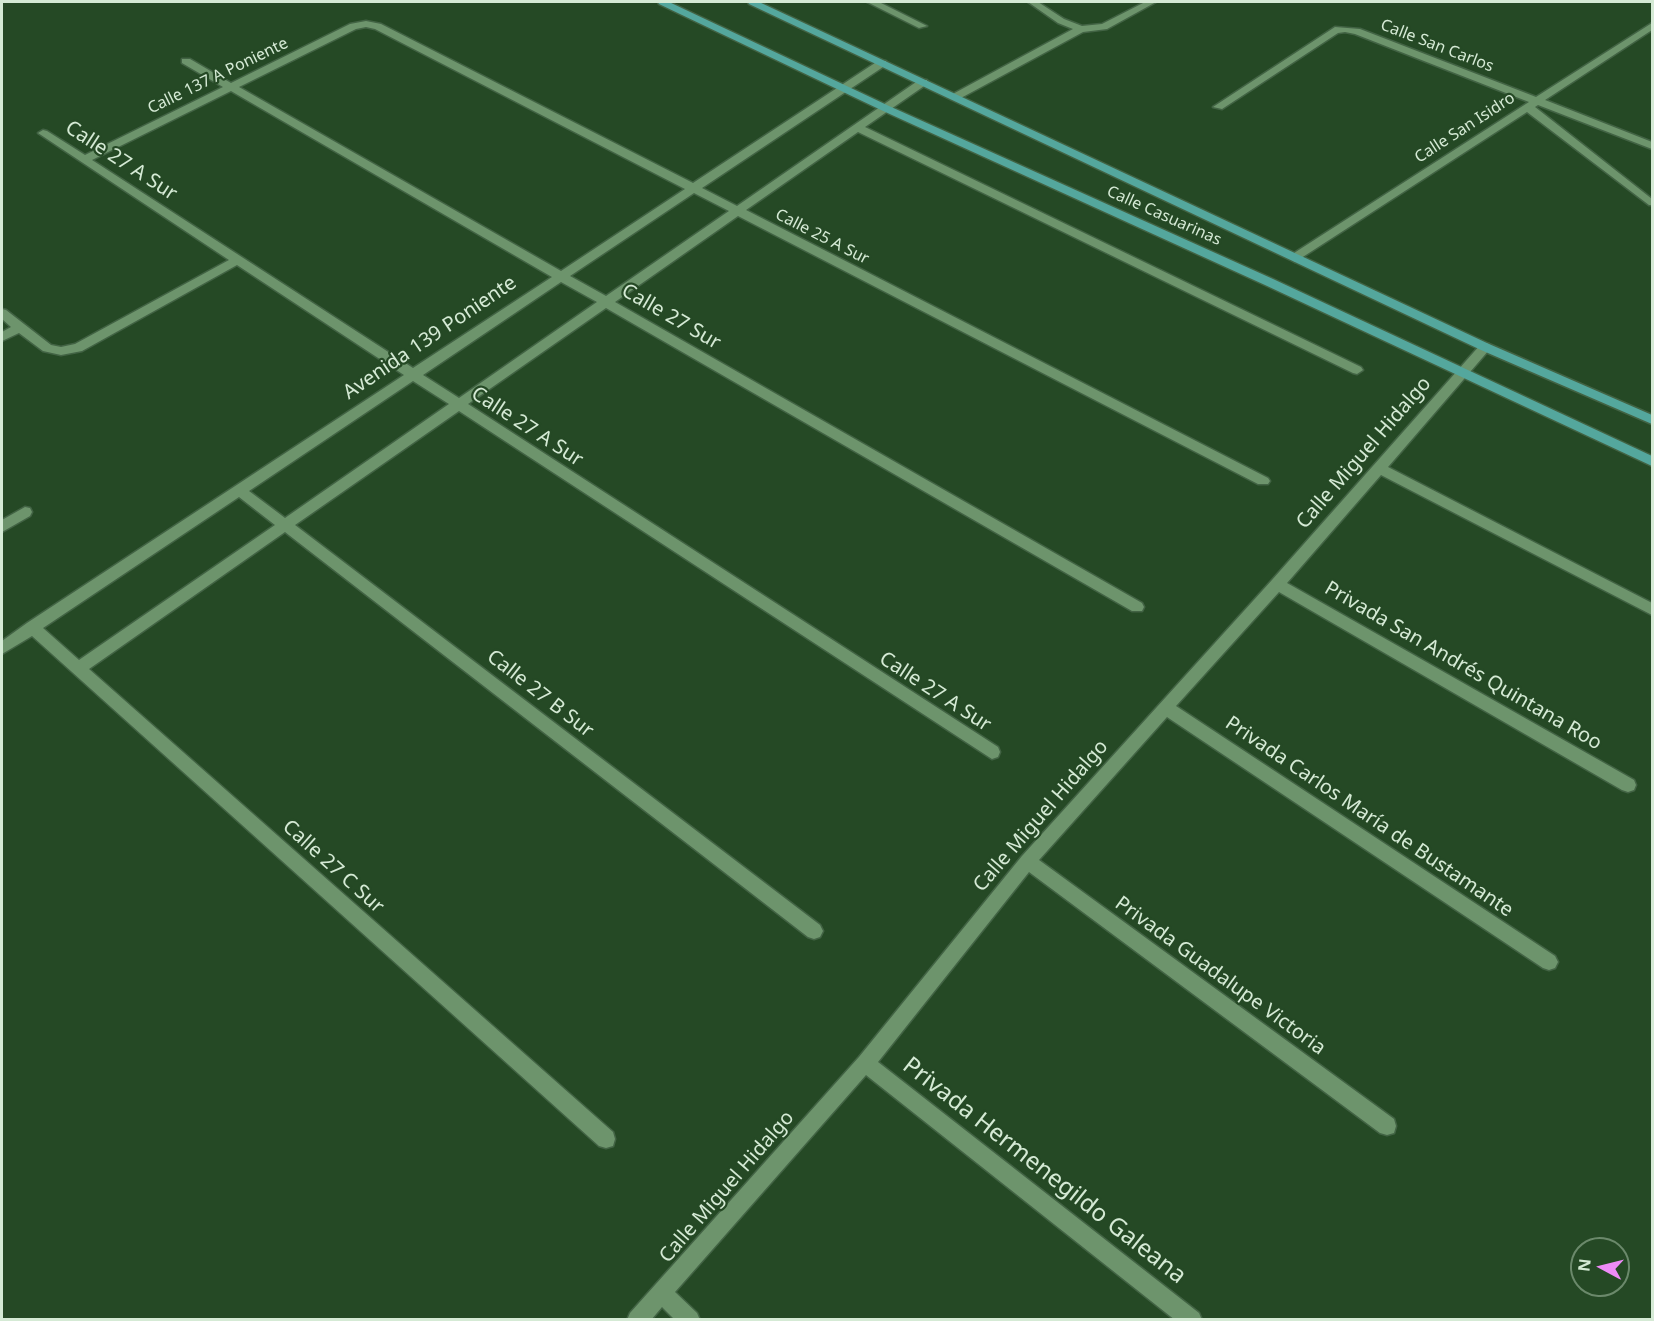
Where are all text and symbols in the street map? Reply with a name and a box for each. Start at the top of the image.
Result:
street label: Calle San Carlos [1378,16,1496,76]
street label: Calle 137 A Poniente [145,34,291,118]
street label: Calle San Isidro [1411,89,1519,167]
street label: Calle 27 A Sur [61,116,181,206]
street label: Calle Casuarinas [1104,182,1224,250]
street label: Calle 25 A Sur [772,205,872,269]
street label: Avenida 139 Poniente [339,271,521,405]
street label: Calle 27 Sur [617,279,725,355]
street label: Calle Miguel Hidalgo [1292,372,1436,534]
street label: Calle 27 A Sur [467,382,587,472]
street label: Privada San Andrés Quintana Roo [1320,577,1606,755]
street label: Calle 27 B Sur [482,645,598,743]
street label: Calle 27 A Sur [875,647,995,737]
street label: Privada Carlos María de Bustamante [1221,711,1517,923]
street label: Calle Miguel Hidalgo [969,735,1113,897]
street label: Calle 27 C Sur [277,815,389,919]
street label: Privada Guadalupe Victoria [1110,892,1330,1060]
street label: Privada Hermenegildo Galeana [897,1051,1191,1291]
street label: Calle Miguel Hidalgo [655,1106,799,1268]
north arrow [1570,1237,1630,1297]
text: N [1572,1257,1596,1273]

